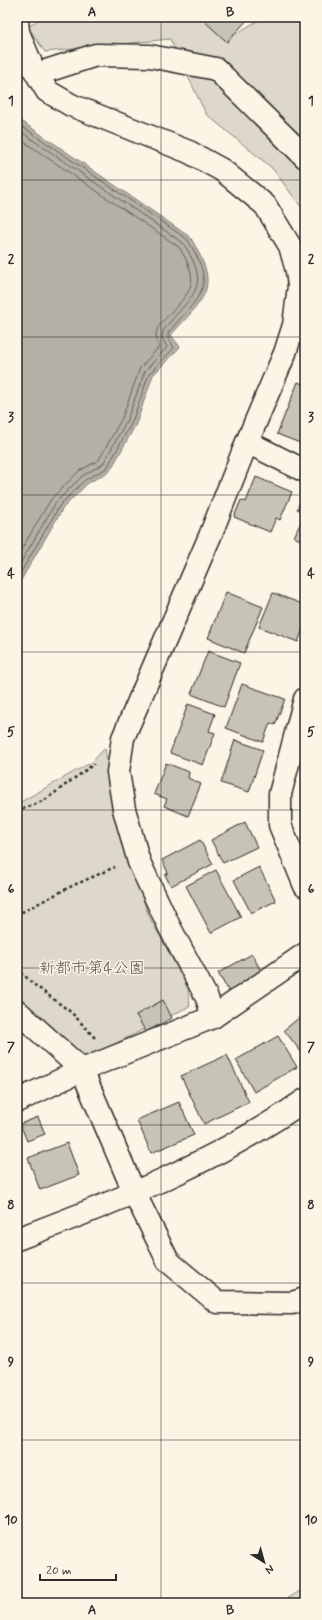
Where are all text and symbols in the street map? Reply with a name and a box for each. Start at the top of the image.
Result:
text: A [88,4,96,21]
text: B [226,4,235,21]
text: 1 [8,93,14,110]
text: 1 [308,93,314,110]
text: 2 [8,251,15,268]
text: 2 [308,251,315,268]
text: 3 [8,409,14,426]
text: 3 [308,409,314,426]
text: 4 [7,566,15,583]
text: 4 [307,566,315,583]
text: 5 [7,724,15,741]
text: 5 [307,724,315,741]
text: 6 [8,881,15,898]
text: 6 [308,881,315,898]
park label: 新都市第4公園 [39,958,145,979]
text: 7 [7,1039,15,1056]
text: 7 [307,1039,315,1056]
text: 8 [7,1197,15,1214]
text: 8 [307,1197,315,1214]
text: 9 [8,1354,15,1371]
text: 9 [308,1354,315,1371]
text: 10 [4,1512,18,1529]
text: 10 [304,1512,318,1529]
north arrow [244,1542,284,1582]
scale bar [40,1556,116,1582]
text: N [262,1561,277,1577]
text: 20 m [46,1563,72,1579]
text: A [88,1602,96,1619]
text: B [226,1602,235,1619]

